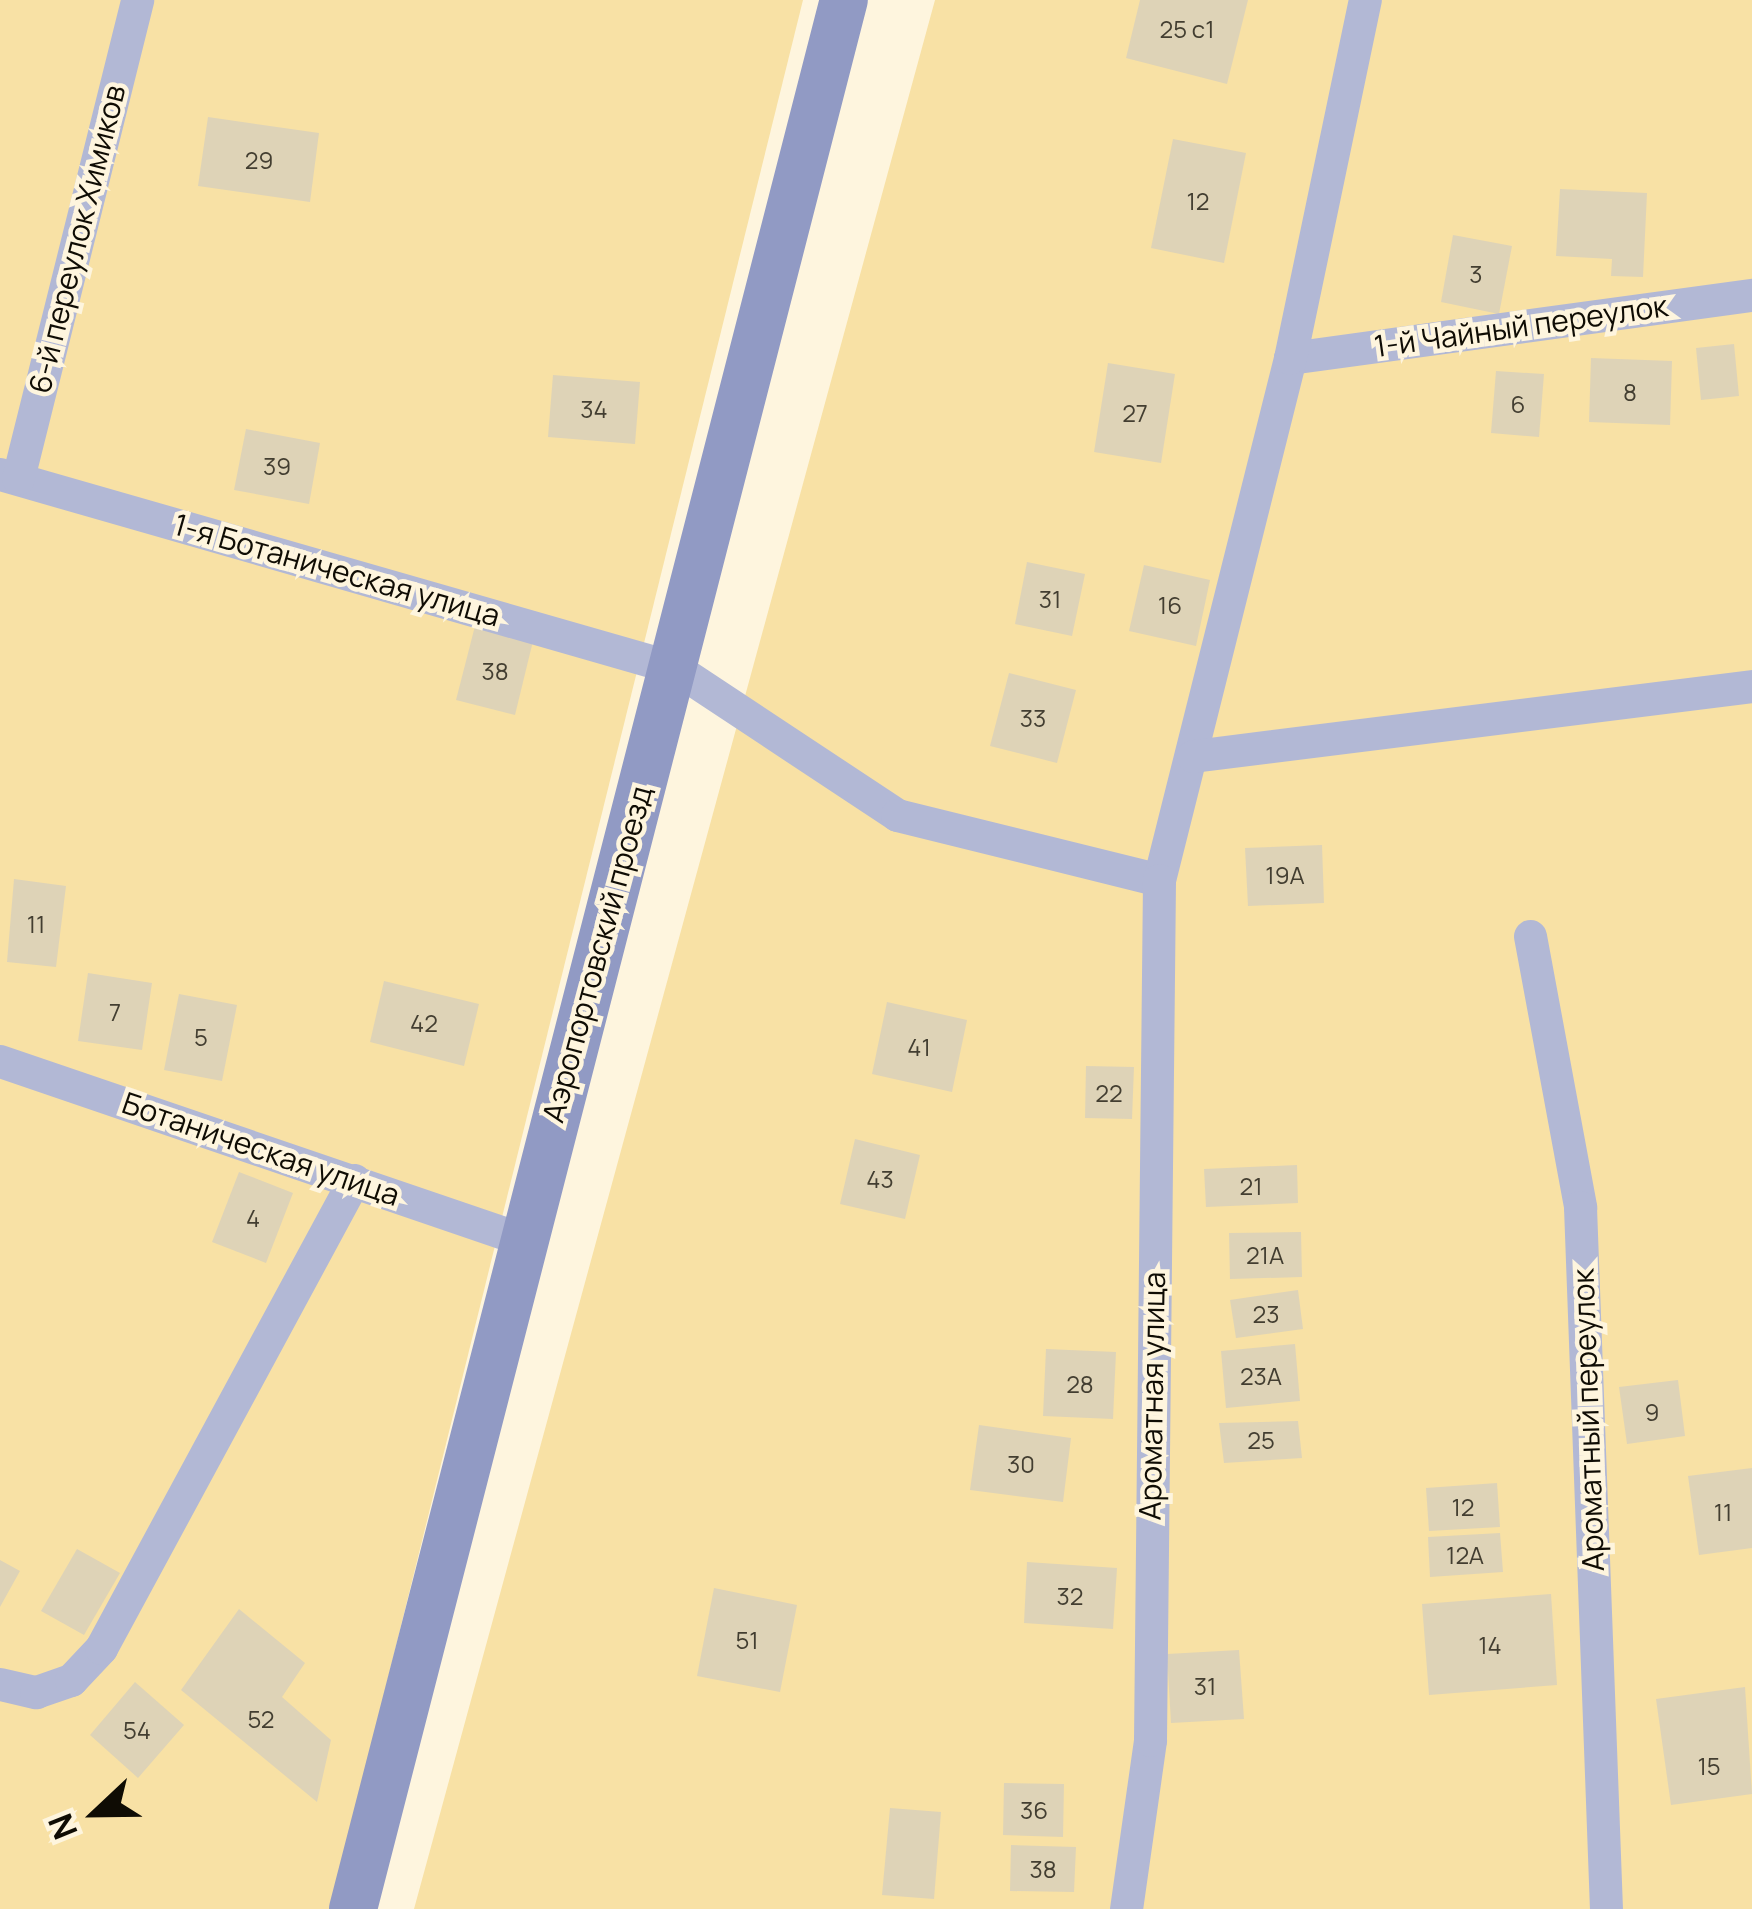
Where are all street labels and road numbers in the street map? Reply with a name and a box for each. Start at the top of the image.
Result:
street label: 6-й переулок Химиков [21,81,133,397]
street label: 1-й Чайный переулок [1372,288,1670,364]
street label: 1-я Ботаническая улица [170,506,504,634]
street label: Аэропортовский проезд [535,782,659,1126]
street label: Ботаническая улица [118,1085,404,1213]
street label: Ароматный переулок [1565,1268,1611,1572]
street label: Ароматная улица [1132,1271,1172,1521]

